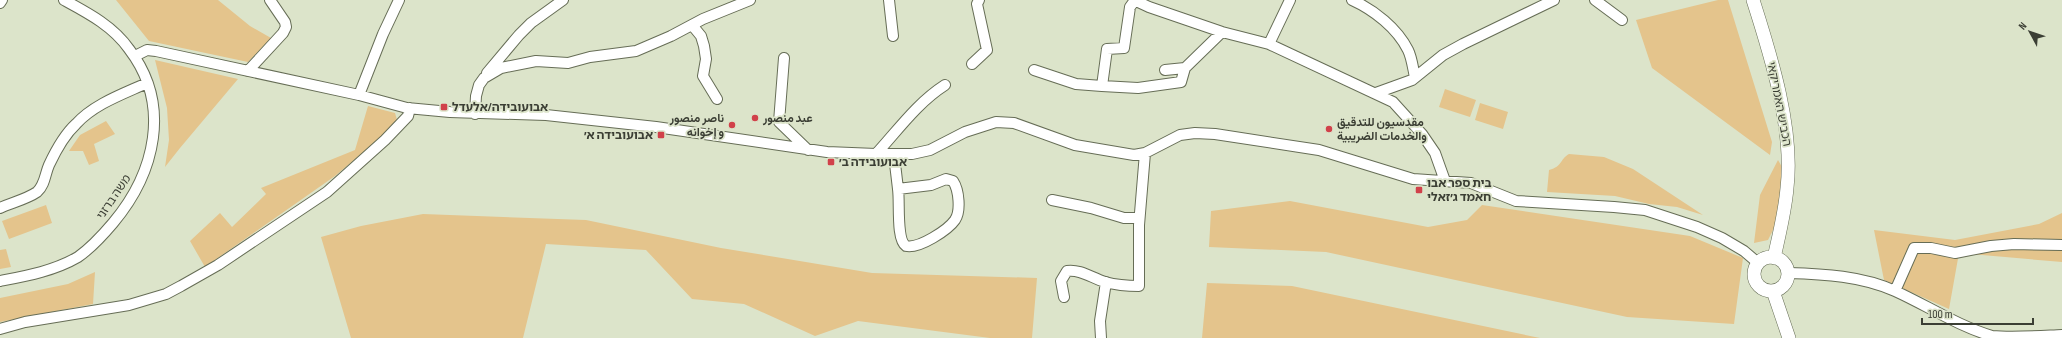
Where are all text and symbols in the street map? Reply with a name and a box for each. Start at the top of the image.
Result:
north arrow [2010,12,2050,52]
text: N [2016,19,2030,32]
street label: הכביש האמריקאי [1763,60,1795,148]
place label: אבועובידה/אלעדל [452,100,548,115]
marker: אבועובידה/אלעדל [439,102,449,112]
place label: ناصر منصور و إخوانه [669,111,724,140]
place label: عبد منصور [762,111,813,126]
marker: عبد منصور [750,113,760,123]
place label: مقدسيون للتدقيق والخدمات الضريبية [1337,115,1427,144]
marker: ناصر منصور و إخوانه [727,120,737,130]
marker: مقدسيون للتدقيق والخدمات الضريبية [1324,124,1334,134]
place label: אבועובידה א׳ [584,128,653,143]
marker: אבועובידה א׳ [656,130,666,140]
place label: אבועובידה ב׳ [839,155,907,170]
marker: אבועובידה ב׳ [826,157,836,167]
street label: משה ברזני [94,172,134,222]
place label: בית ספר אבו חאמד ג׳זאלי [1427,176,1492,205]
marker: בית ספר אבו חאמד ג׳זאלי [1414,185,1424,195]
scale bar [1922,300,2033,326]
text: 100 m [1928,307,1953,322]

